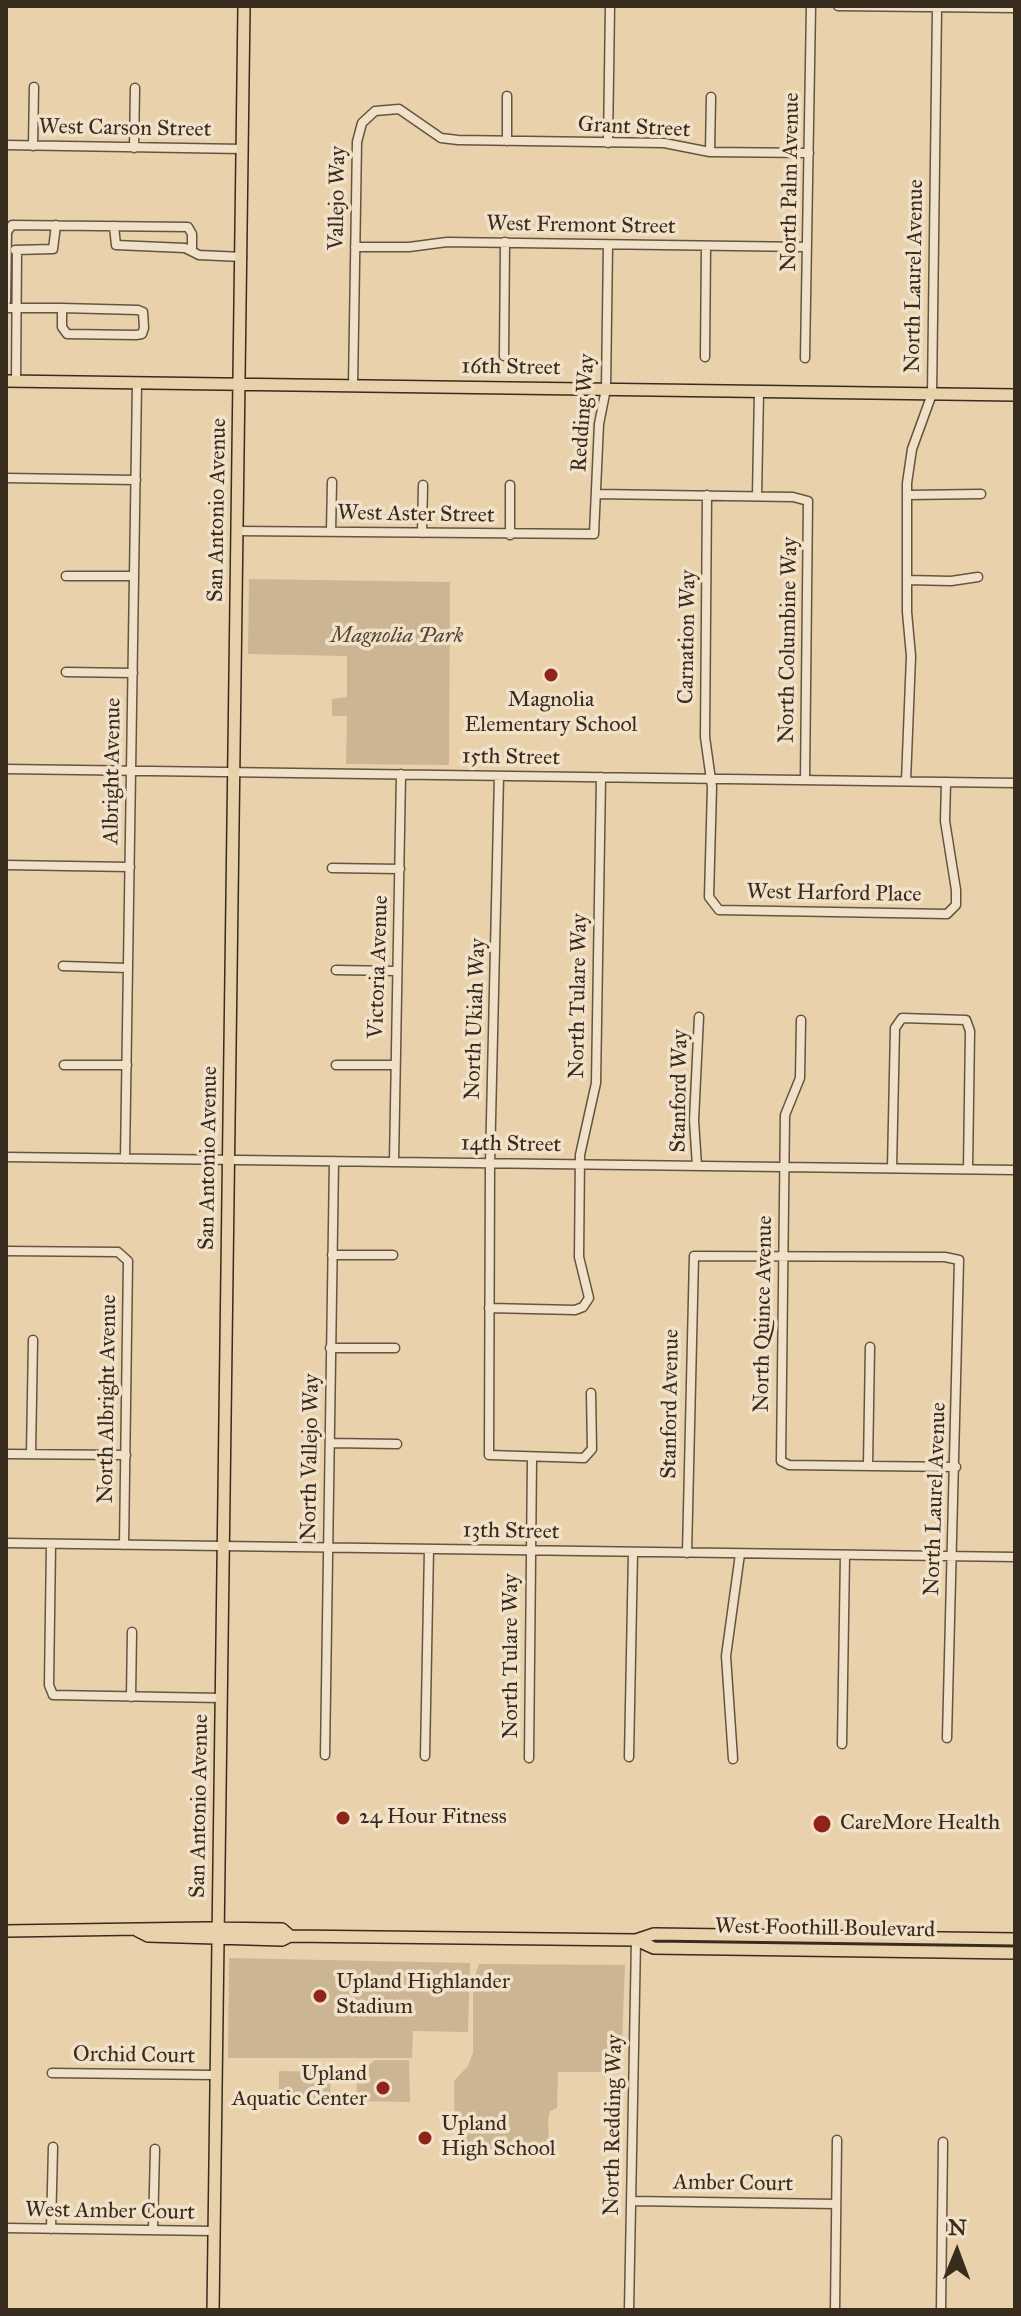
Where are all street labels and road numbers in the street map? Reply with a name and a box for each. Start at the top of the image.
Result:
street label: North Palm Avenue [776,92,806,272]
street label: Grant Street [577,112,691,144]
street label: West Carson Street [38,114,212,144]
street label: Vallejo Way [324,146,352,250]
street label: North Laurel Avenue [900,179,930,373]
street label: West Fremont Street [486,211,676,241]
street label: Redding Way [567,353,601,473]
street label: 16th Street [461,354,561,382]
street label: San Antonio Avenue [203,418,233,602]
street label: West Aster Street [337,500,495,530]
street label: North Columbine Way [774,537,804,743]
street label: Carnation Way [674,570,702,704]
street label: Albright Avenue [99,697,127,845]
street label: 15th Street [462,744,560,772]
street label: West Harford Place [746,879,922,909]
street label: Victoria Avenue [363,895,395,1039]
street label: North Tulare Way [564,913,594,1079]
street label: North Ukiah Way [460,938,492,1100]
street label: Stanford Way [666,1029,694,1153]
street label: San Antonio Avenue [194,1066,224,1250]
street label: 14th Street [461,1131,561,1159]
street label: North Quince Avenue [749,1215,779,1413]
street label: North Albright Avenue [93,1294,123,1504]
street label: Stanford Avenue [656,1329,686,1479]
street label: North Vallejo Way [296,1373,326,1541]
street label: North Laurel Avenue [919,1402,953,1596]
street label: 13th Street [462,1518,560,1546]
street label: North Tulare Way [499,1573,525,1739]
street label: San Antonio Avenue [185,1714,215,1898]
street label: West Foothill Boulevard [715,1914,935,1944]
street label: North Redding Way [599,2034,629,2216]
street label: Orchid Court [73,2042,195,2070]
street label: Amber Court [673,2170,793,2198]
street label: West Amber Court [25,2197,195,2227]

